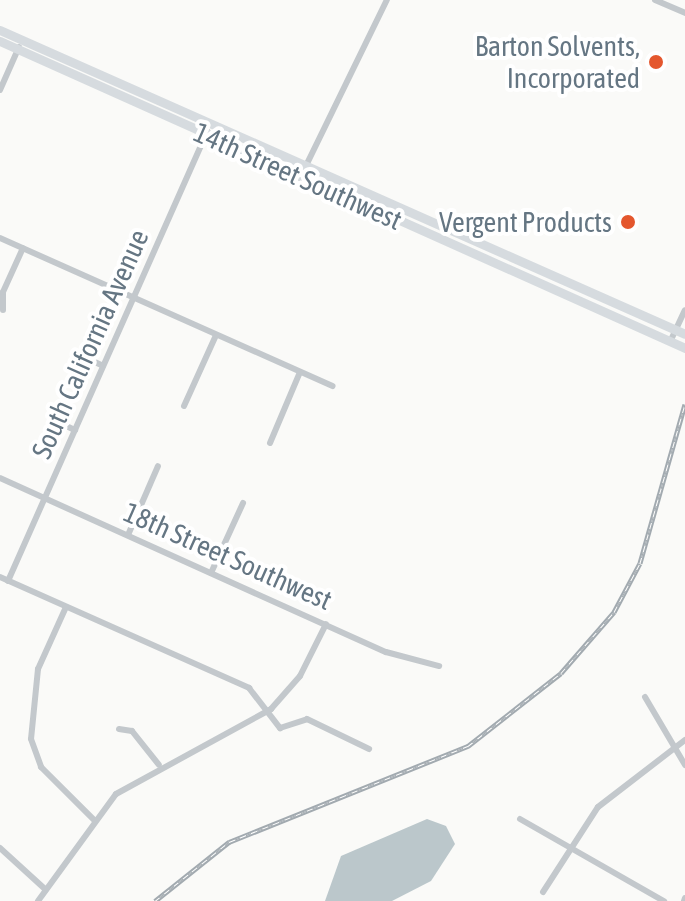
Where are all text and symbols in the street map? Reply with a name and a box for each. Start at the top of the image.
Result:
place label: Barton Solvents, Incorporated [475,29,640,95]
marker: Barton Solvents, Incorporated [647,53,665,71]
street label: 14th Street Southwest [189,115,407,237]
place label: Vergent Products [439,205,612,239]
marker: Vergent Products [619,213,637,231]
street label: South California Avenue [24,224,156,464]
street label: 18th Street Southwest [119,495,337,617]

